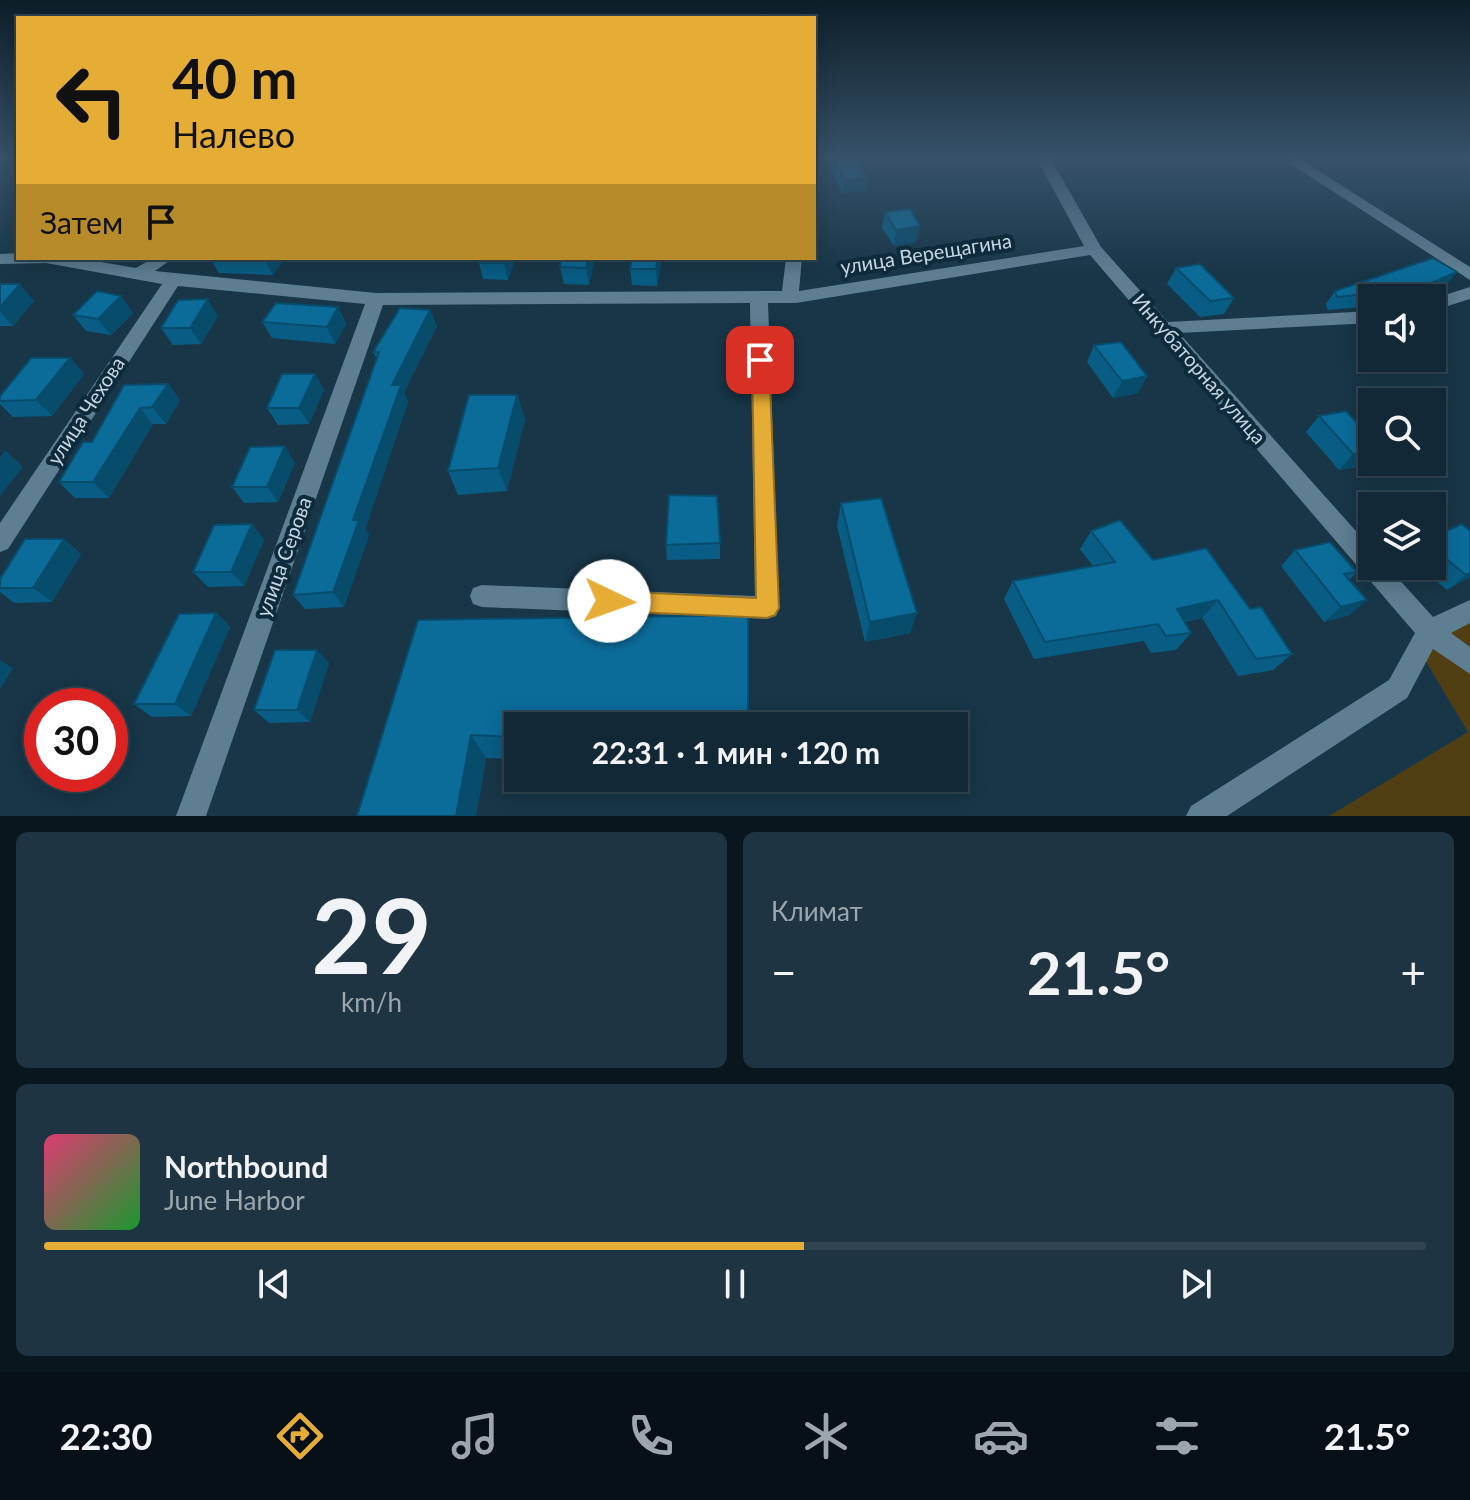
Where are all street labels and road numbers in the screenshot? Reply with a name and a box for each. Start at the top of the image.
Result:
street label: улица Верещагина [839,228,1013,278]
street label: Инкубаторная улица [1128,288,1272,448]
street label: улица Чехова [41,352,129,469]
street label: улица Серова [250,493,316,620]

